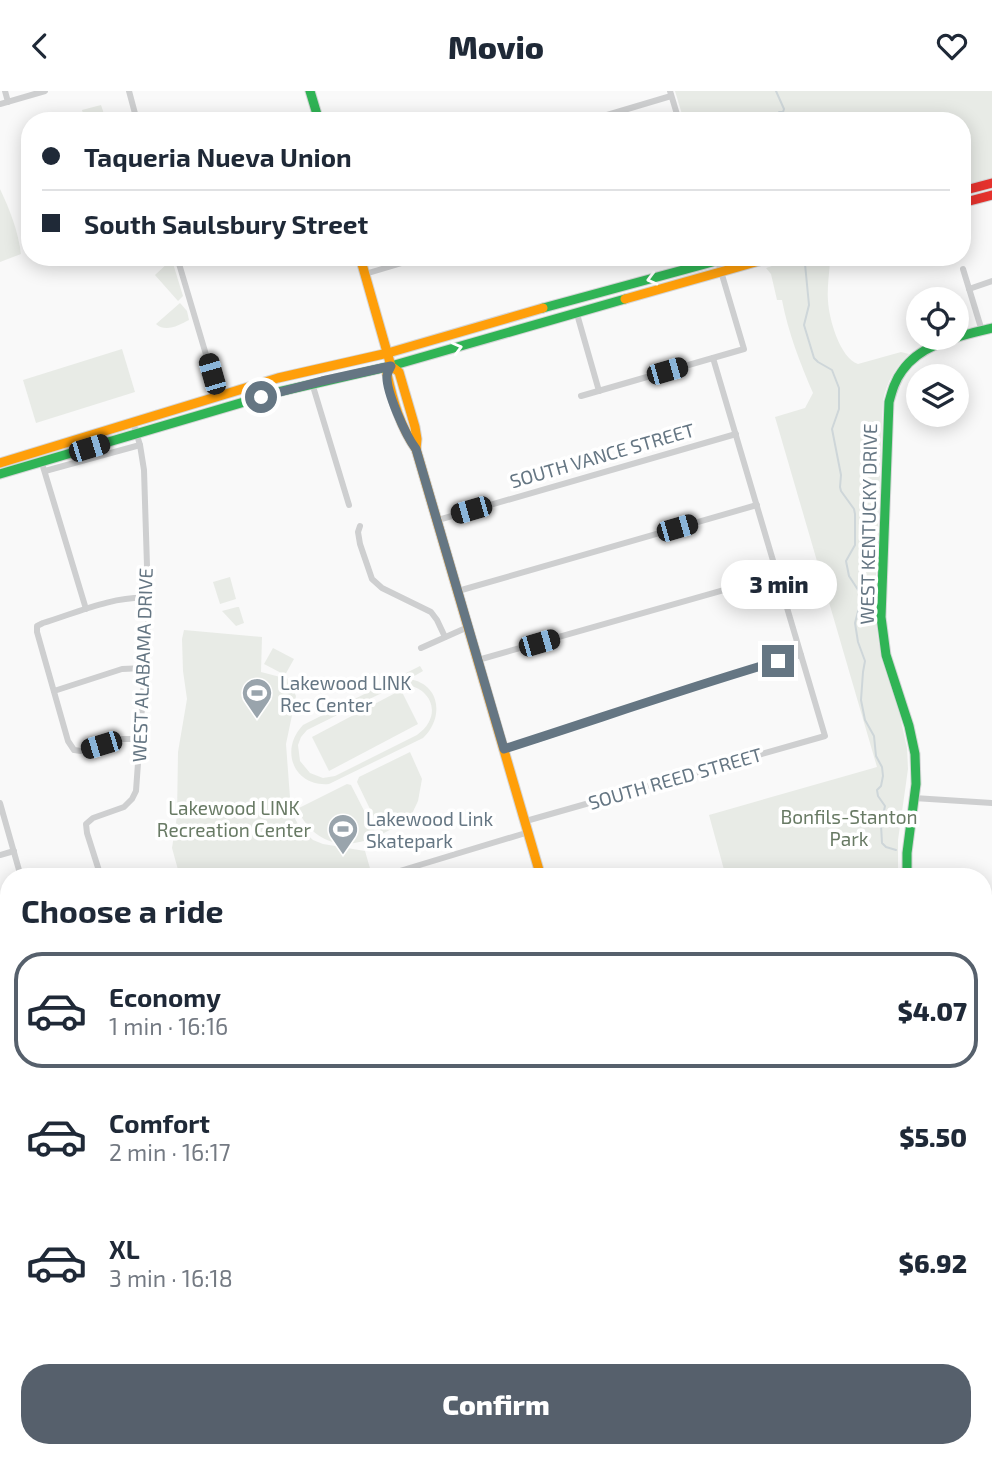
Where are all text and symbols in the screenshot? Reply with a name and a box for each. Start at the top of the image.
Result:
icon: back [21,27,59,65]
text: Movio [448,27,544,65]
icon: heart [933,27,971,65]
text: Taqueria Nueva Union [84,141,352,172]
text: South Saulsbury Street [84,208,368,239]
one-way arrow [646,271,658,285]
map controls [906,287,969,427]
button: locate [906,287,969,350]
one-way arrow [451,341,463,356]
car [197,351,228,397]
car [644,355,691,387]
button: layers [906,364,969,427]
route start [245,381,277,413]
street label: SOUTH VANCE STREET [507,418,697,492]
street label: WEST KENTUCKY DRIVE [855,423,881,625]
car [66,432,113,464]
car [448,494,495,526]
car [654,512,701,544]
callout: 3 min [720,559,836,609]
street label: WEST ALABAMA DRIVE [127,567,157,763]
text: 3 min [749,570,809,598]
car [516,627,563,659]
route end [762,645,794,677]
place label: Lakewood LINK Rec Center [280,671,411,716]
sports icon: Lakewood LINK Rec Center [240,676,274,720]
car [78,729,125,761]
street label: SOUTH REED STREET [586,742,764,814]
park label: Lakewood LINK Recreation Center [157,796,312,841]
park label: Bonfils-Stanton Park [780,805,918,850]
place label: Lakewood Link Skatepark [366,807,494,852]
sports icon: Lakewood Link Skatepark [326,812,360,856]
text: Choose a ride [21,891,224,929]
icon: car [25,979,88,1042]
text: Economy [109,981,221,1012]
text: $4.07 [898,995,967,1026]
text: 1 min · 16:16 [109,1012,228,1040]
icon: car [25,1105,88,1168]
text: Comfort [109,1107,210,1138]
text: $5.50 [899,1121,967,1152]
text: 2 min · 16:17 [109,1138,231,1166]
icon: car [25,1231,88,1294]
text: XL [109,1233,140,1264]
text: $6.92 [899,1247,967,1278]
text: 3 min · 16:18 [109,1264,233,1292]
button: Confirm [21,1364,971,1444]

